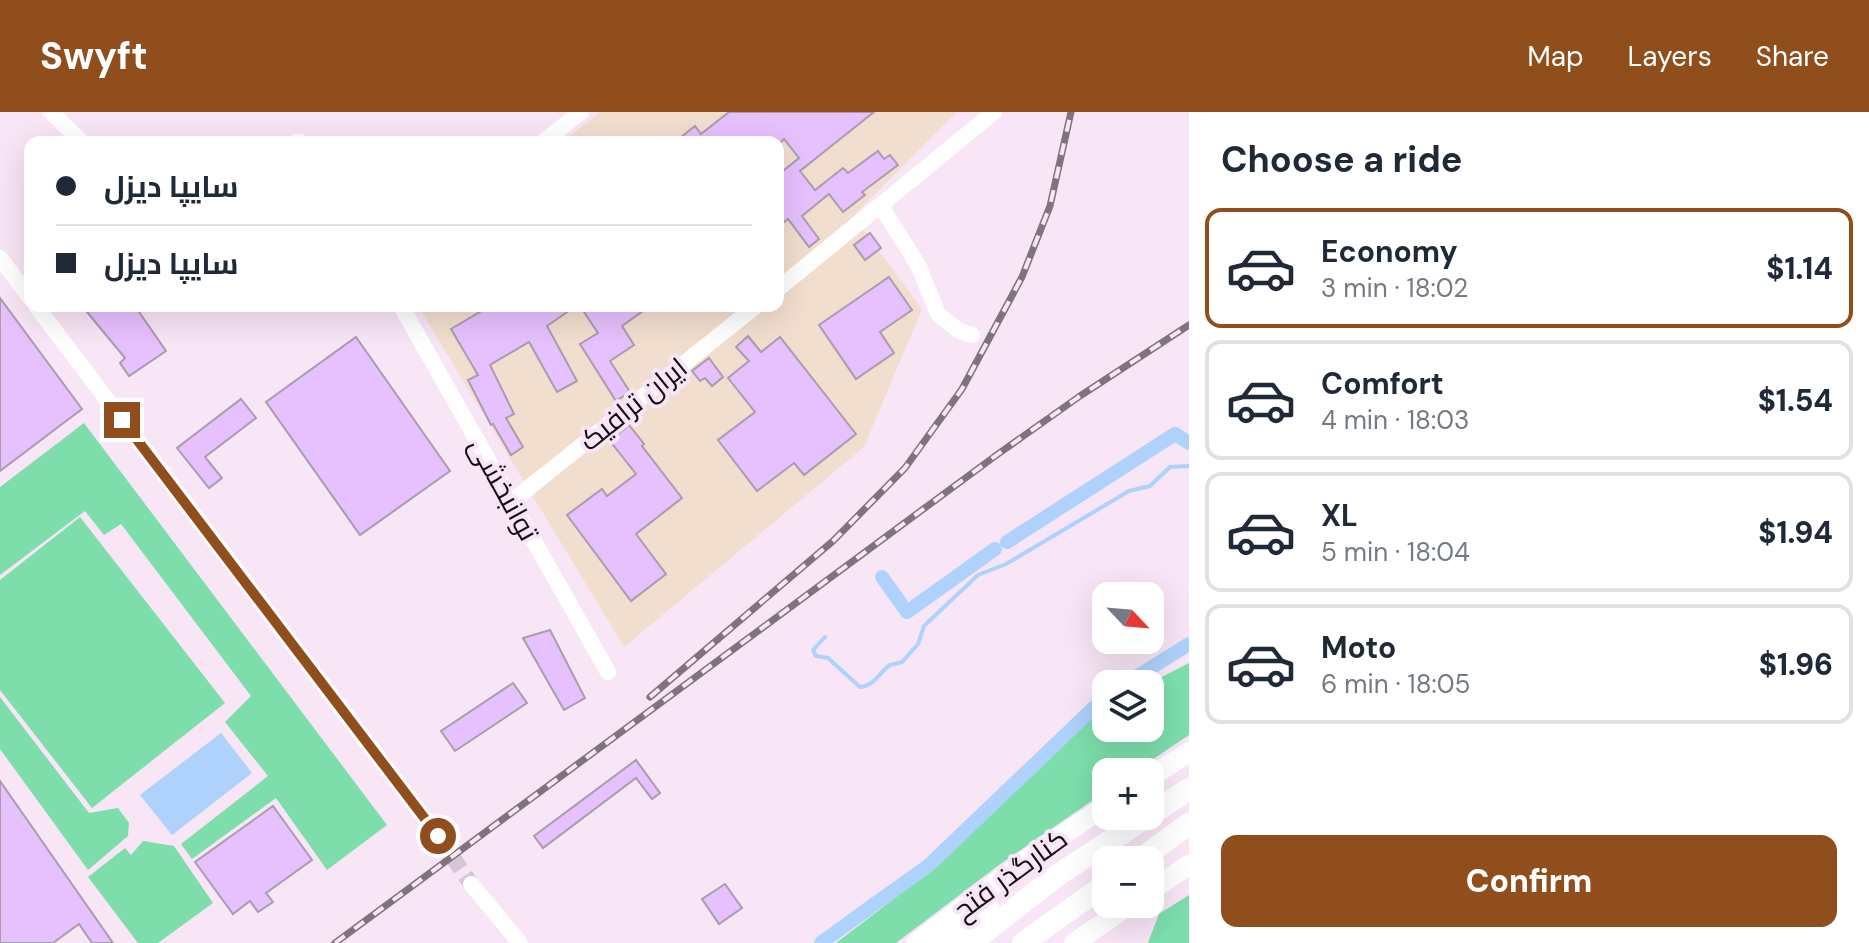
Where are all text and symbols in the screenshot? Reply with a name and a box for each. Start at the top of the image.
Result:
text: Swyft [40,31,148,81]
text: Map [1527,38,1584,75]
text: Layers [1628,38,1712,75]
text: Share [1756,38,1829,75]
text: Choose a ride [1221,136,1462,183]
text: سایپا دیزل [104,167,239,206]
icon: car [1225,232,1297,304]
text: Economy [1321,232,1458,271]
text: سایپا دیزل [104,244,239,283]
text: $1.14 [1766,249,1833,288]
text: 3 min · 18:02 [1321,271,1468,305]
street label: ایران ترافیک [572,350,695,459]
icon: car [1225,364,1297,436]
text: Comfort [1321,364,1444,403]
text: $1.54 [1758,381,1833,420]
route end [104,402,140,438]
text: 4 min · 18:03 [1321,403,1469,437]
street label: توانبخشی [460,431,547,548]
icon: car [1225,496,1297,568]
text: XL [1321,496,1358,535]
text: $1.94 [1758,513,1833,552]
text: 5 min · 18:04 [1321,535,1470,569]
north arrow [1092,582,1164,654]
map controls [1092,582,1164,918]
icon: car [1225,628,1297,700]
text: Moto [1321,628,1396,667]
text: $1.96 [1759,645,1833,684]
text: 6 min · 18:05 [1321,667,1470,701]
button: layers [1092,670,1164,742]
button: + [1092,758,1164,830]
route start [420,818,456,854]
street label: کنارگذر فتح [946,820,1075,928]
button: Confirm [1221,835,1837,927]
button: − [1092,846,1164,918]

